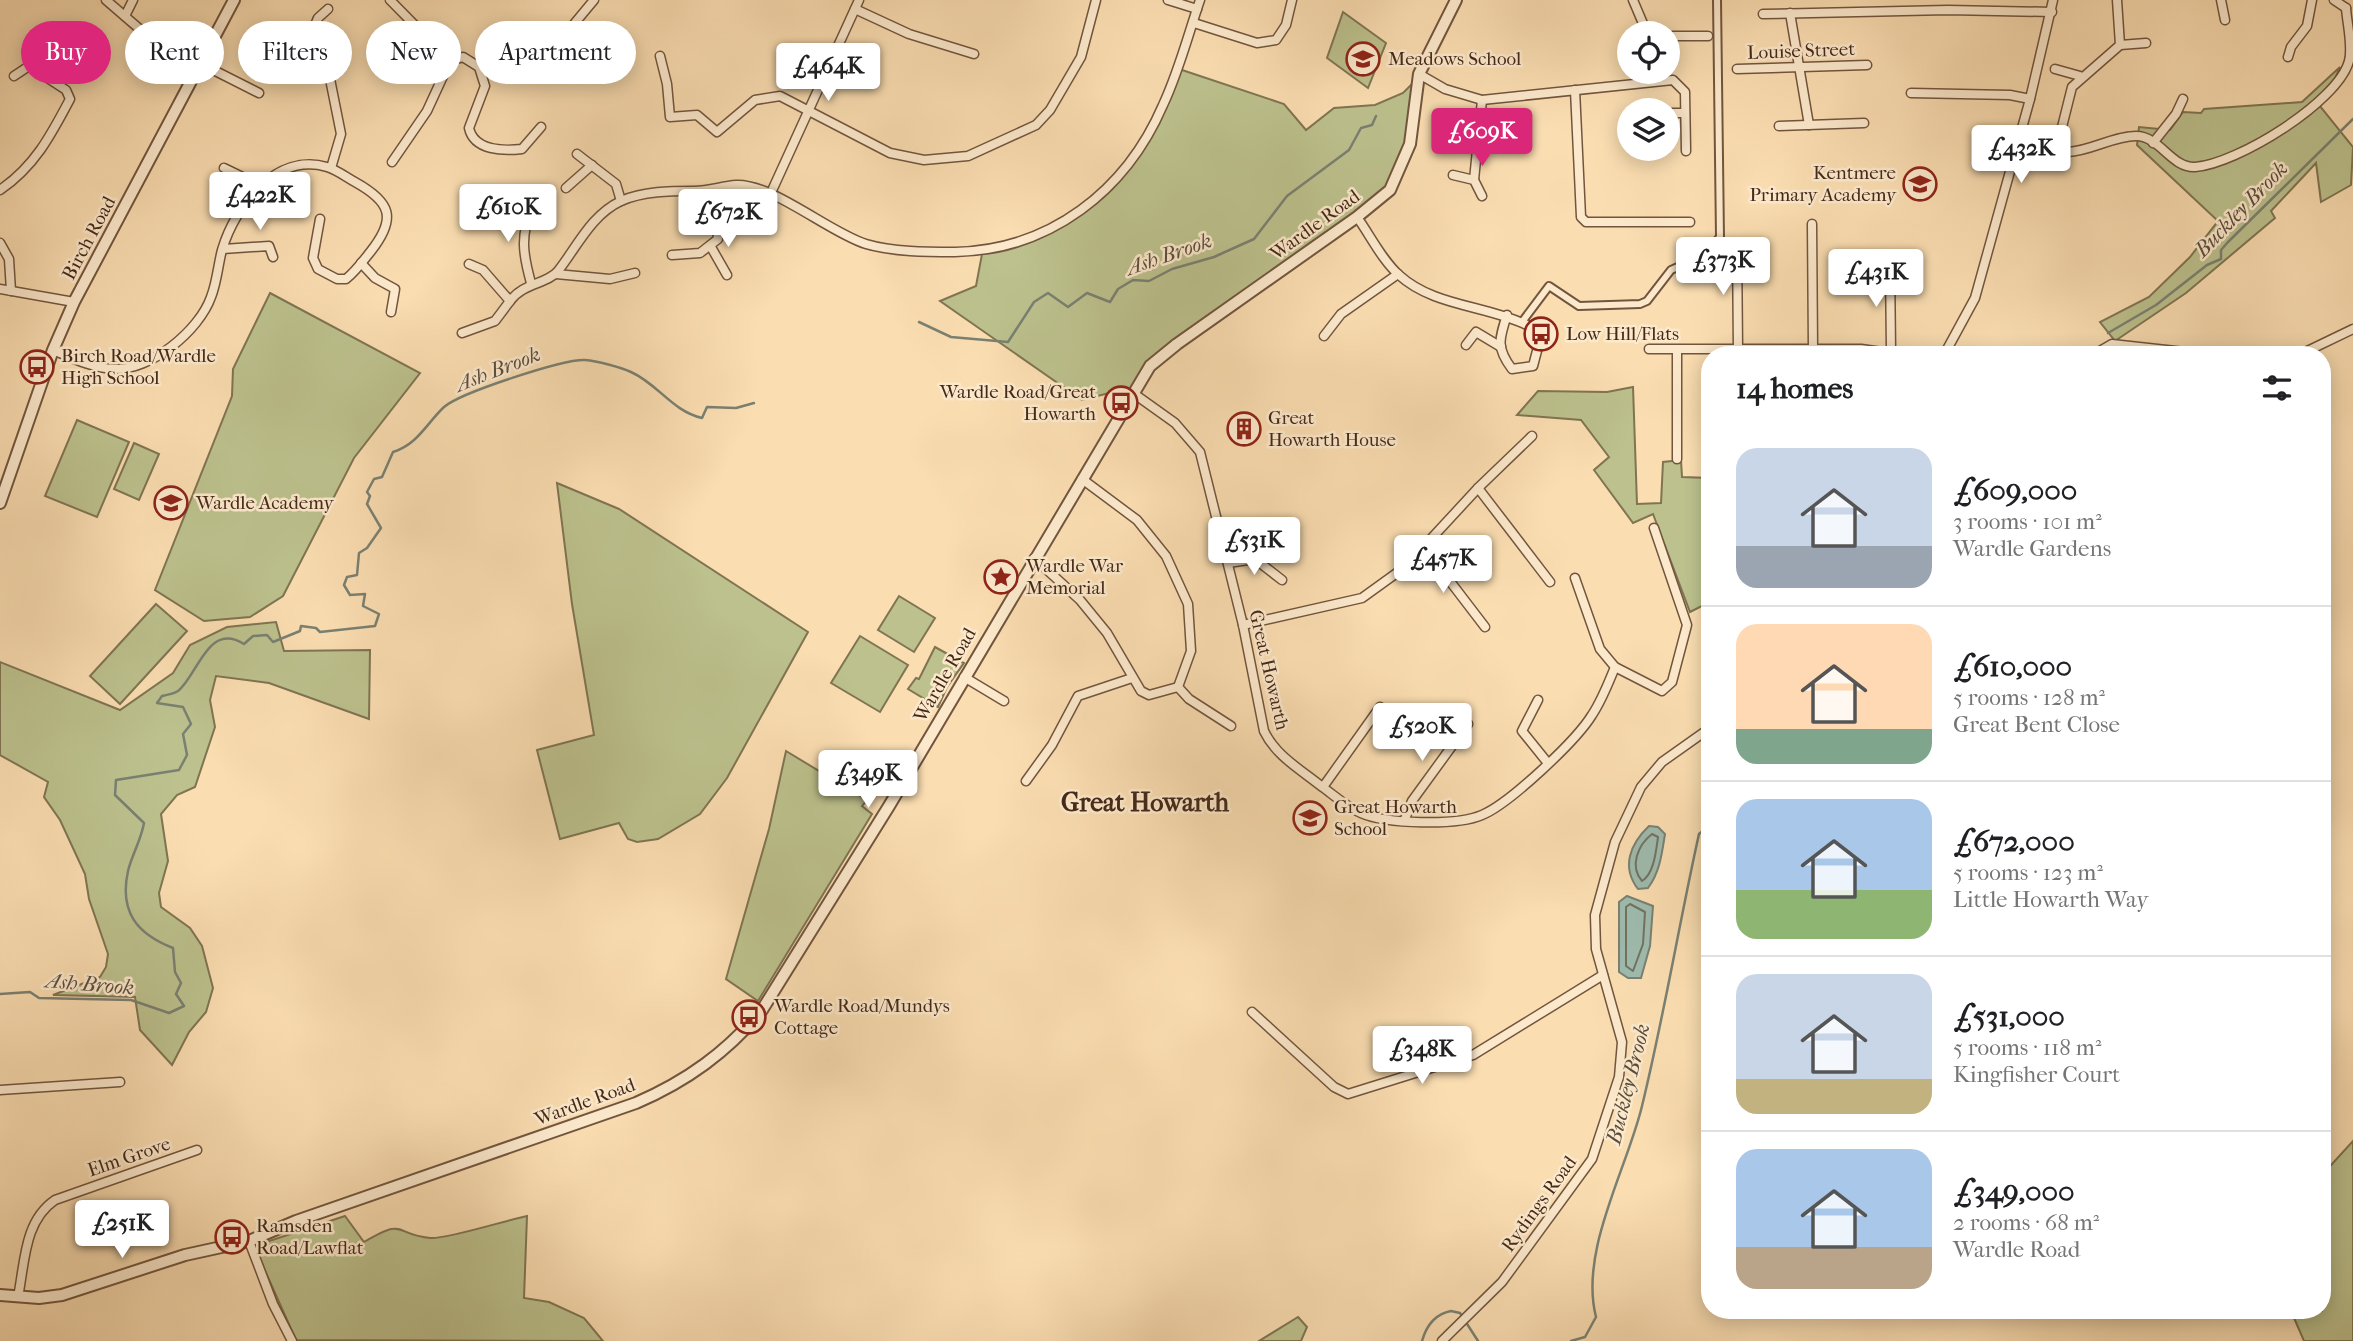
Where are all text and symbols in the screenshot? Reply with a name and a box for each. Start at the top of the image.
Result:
chip: Buy [21,21,111,84]
chip: Rent [125,21,224,84]
chip: Filters [238,21,352,84]
chip: New [366,21,461,84]
chip: Apartment [475,21,636,84]
map controls [1617,21,1680,161]
button: locate [1617,21,1680,84]
street label: Louise Street [1747,38,1856,64]
school or university icon: Meadows School [1344,40,1382,78]
pin: £464K [779,43,877,103]
place label: Meadows School [1388,48,1521,70]
text: £464K [792,52,864,79]
button: layers [1617,98,1680,161]
pin: £609K [1433,108,1531,168]
text: £609K [1447,117,1517,144]
pin: £432K [1972,125,2070,185]
text: £432K [1988,134,2054,161]
water label: Buckley Brook [2189,156,2292,262]
place label: Kentmere Primary Academy [1749,162,1897,206]
school or university icon: Kentmere Primary Academy [1901,165,1939,203]
pin: £422K [211,173,309,232]
text: £422K [225,181,295,208]
pin: £610K [459,184,557,244]
street label: Wardle Road [1265,185,1365,265]
pin: £672K [679,190,777,249]
street label: Birch Road [58,192,120,283]
text: £610K [475,193,541,220]
text: £672K [694,198,762,225]
water label: Ash Brook [1120,228,1215,281]
pin: £373K [1674,238,1772,297]
text: £373K [1692,246,1754,273]
pin: £431K [1827,250,1925,309]
text: £431K [1844,258,1908,285]
bus stop icon: Low Hill/Flats [1522,315,1560,353]
place label: Low Hill/Flats [1566,323,1679,345]
water label: Ash Brook [450,342,544,397]
place label: Birch Road/Wardle High School [61,345,216,389]
bus stop icon: Birch Road/Wardle High School [18,348,56,386]
icon: filters [2258,369,2296,407]
text: 14 homes [1736,371,1853,406]
place label: Wardle Road/Great Howarth [939,381,1096,425]
bus stop icon: Wardle Road/Great Howarth [1102,384,1140,422]
place label: Great Howarth House [1268,407,1396,451]
building icon: Great Howarth House [1225,410,1263,448]
text: £609,000 [1953,473,2077,508]
icon: home [1792,476,1876,560]
school or university icon: Wardle Academy [152,484,190,522]
place label: Wardle Academy [195,492,334,514]
text: 3 rooms · 101 m² [1953,508,2102,535]
pin: £531K [1205,518,1303,577]
text: £531K [1224,526,1284,553]
text: Wardle Gardens [1953,535,2111,562]
pin: £457K [1394,536,1492,595]
text: £457K [1410,544,1476,571]
place label: Wardle War Memorial [1025,555,1124,599]
place icon: Wardle War Memorial [982,558,1020,596]
street label: Great Howarth [1244,608,1294,733]
street label: Wardle Road [909,623,981,727]
text: £610,000 [1953,649,2072,684]
icon: home [1792,652,1876,736]
text: 5 rooms · 128 m² [1953,684,2105,711]
pin: £520K [1373,704,1471,763]
text: Great Bent Close [1953,711,2120,738]
text: £520K [1389,712,1455,739]
pin: £349K [819,750,917,810]
text: £349K [834,759,902,786]
district label: Great Howarth [1061,787,1229,818]
place label: Great Howarth School [1334,796,1457,840]
school or university icon: Great Howarth School [1291,799,1329,837]
text: £672,000 [1953,824,2075,859]
icon: home [1792,827,1876,911]
text: 5 rooms · 123 m² [1953,859,2103,886]
text: Little Howarth Way [1953,886,2148,913]
water label: Ash Brook [42,968,135,1000]
place label: Wardle Road/Mundys Cottage [773,995,950,1039]
bus stop icon: Wardle Road/Mundys Cottage [730,998,768,1036]
text: £531,000 [1953,999,2065,1034]
icon: home [1792,1002,1876,1086]
water label: Buckley Brook [1601,1021,1655,1148]
pin: £348K [1373,1026,1471,1086]
text: 5 rooms · 118 m² [1953,1034,2101,1061]
text: £348K [1389,1035,1455,1062]
text: Kingfisher Court [1953,1061,2120,1088]
street label: Wardle Road [531,1073,639,1131]
street label: Elm Grove [85,1133,173,1181]
street label: Rydings Road [1497,1151,1582,1256]
text: £349,000 [1953,1174,2075,1209]
icon: home [1792,1177,1876,1261]
pin: £251K [73,1200,171,1260]
text: £251K [91,1209,153,1236]
text: 2 rooms · 68 m² [1953,1209,2099,1236]
place label: Ramsden Road/Lawflat [256,1215,364,1259]
bus stop icon: Ramsden Road/Lawflat [213,1218,251,1256]
text: Wardle Road [1953,1236,2080,1263]

